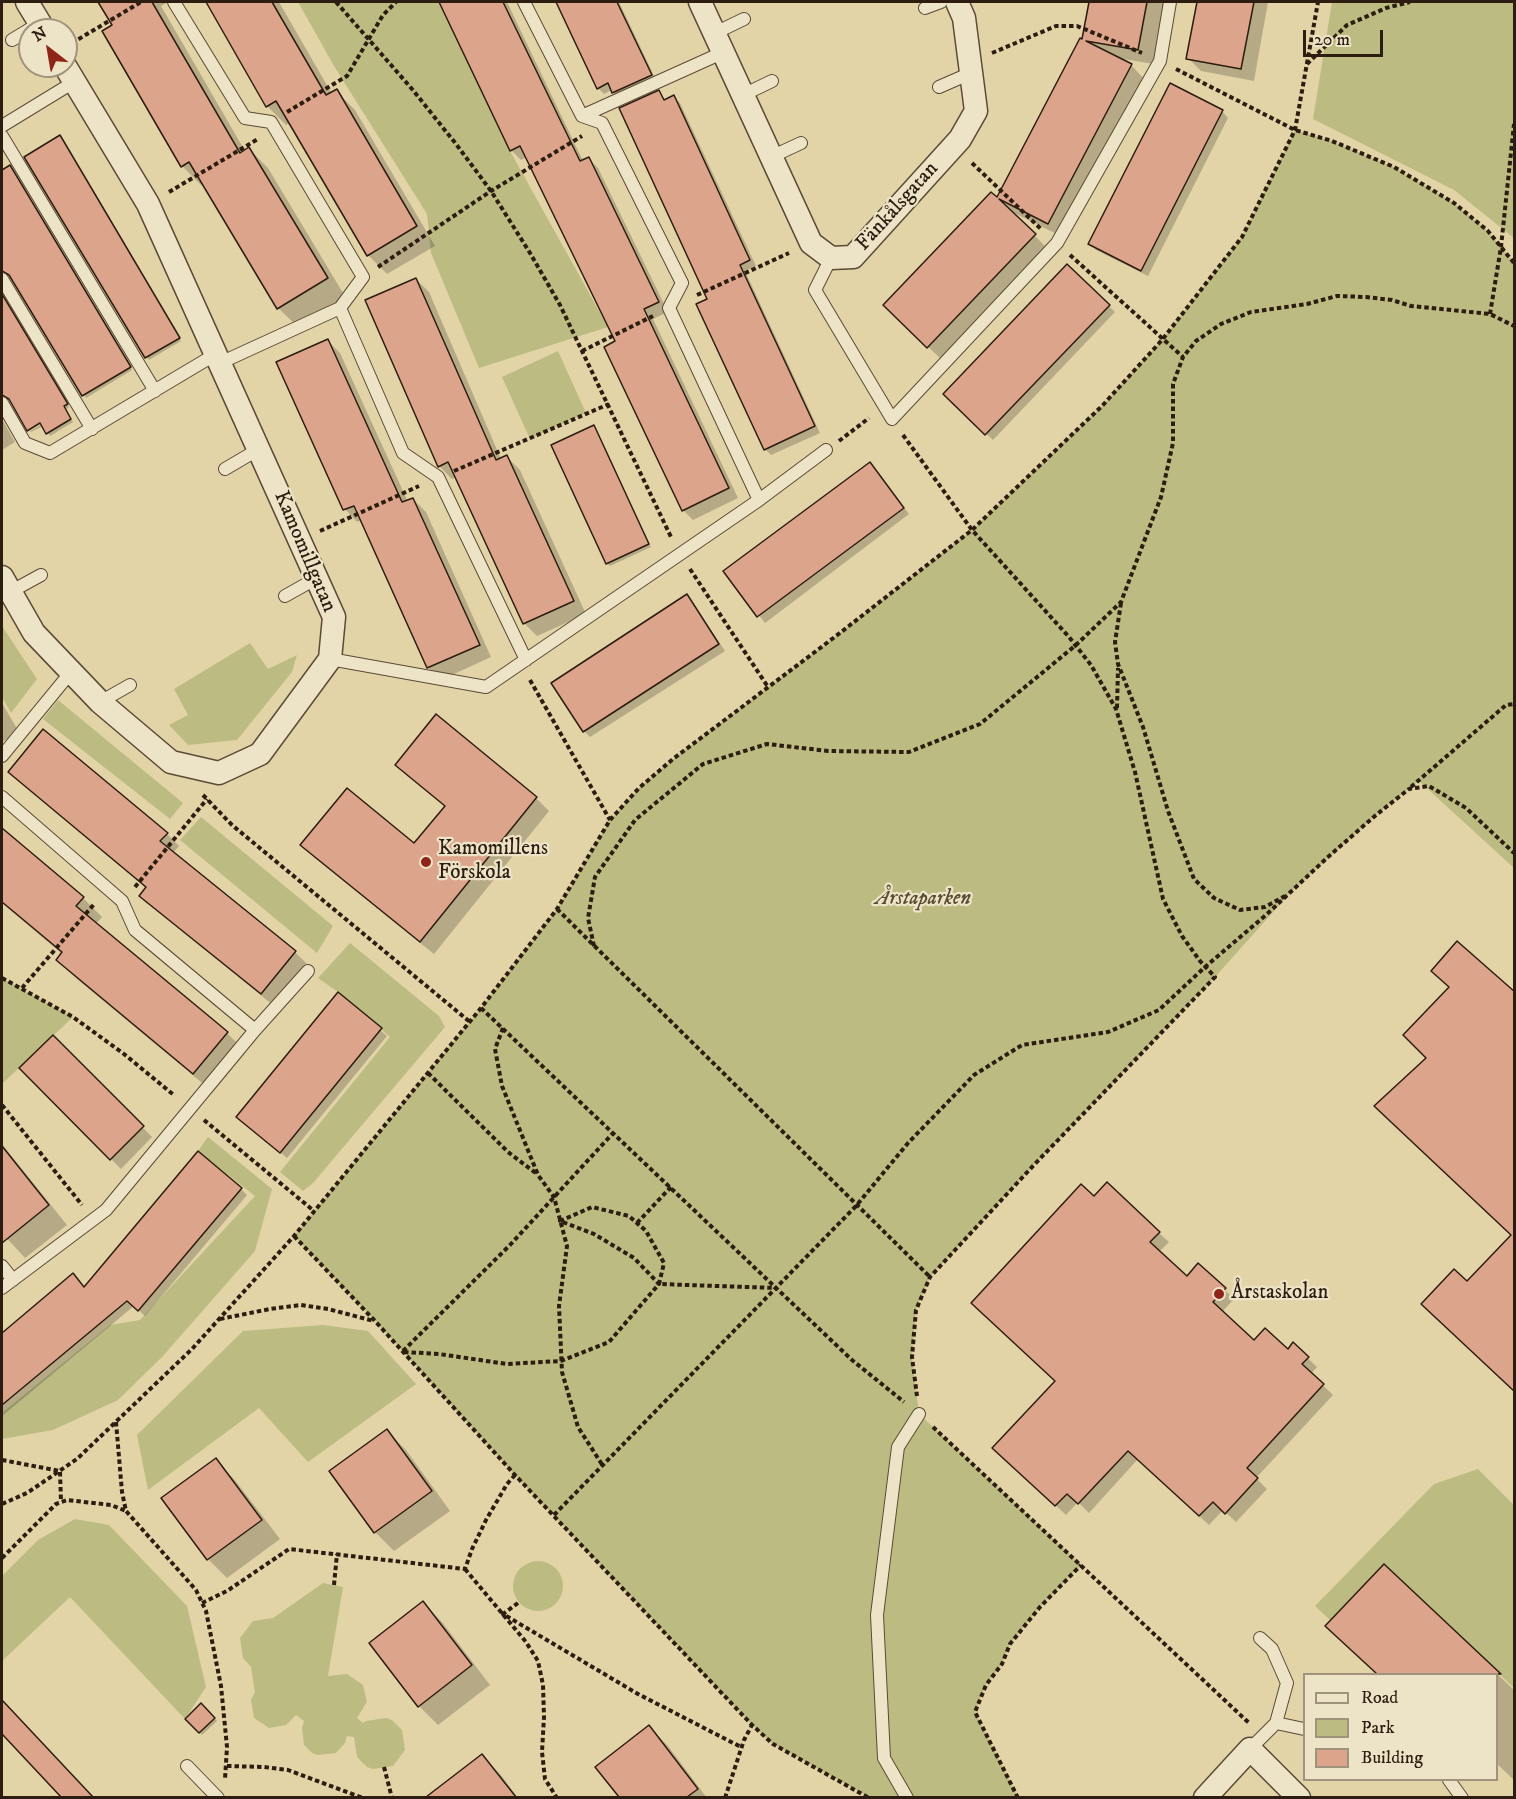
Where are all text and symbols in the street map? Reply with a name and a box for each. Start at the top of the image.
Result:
north arrow [18,18,78,78]
scale bar [1306,18,1386,56]
text: N [29,22,51,46]
text: 20 m [1314,29,1350,51]
street label: Fänkålsgatan [851,157,945,257]
street label: Kamomillgatan [267,488,341,616]
place label: Kamomillens Förskola [438,837,548,887]
marker: Kamomillens Förskola [419,855,433,869]
park label: Årstaparken [875,887,971,913]
place label: Årstaskolan [1231,1281,1328,1307]
marker: Årstaskolan [1212,1287,1226,1301]
legend [1303,1673,1498,1781]
text: Road [1361,1687,1398,1709]
text: Park [1361,1717,1395,1739]
text: Building [1361,1747,1423,1769]

